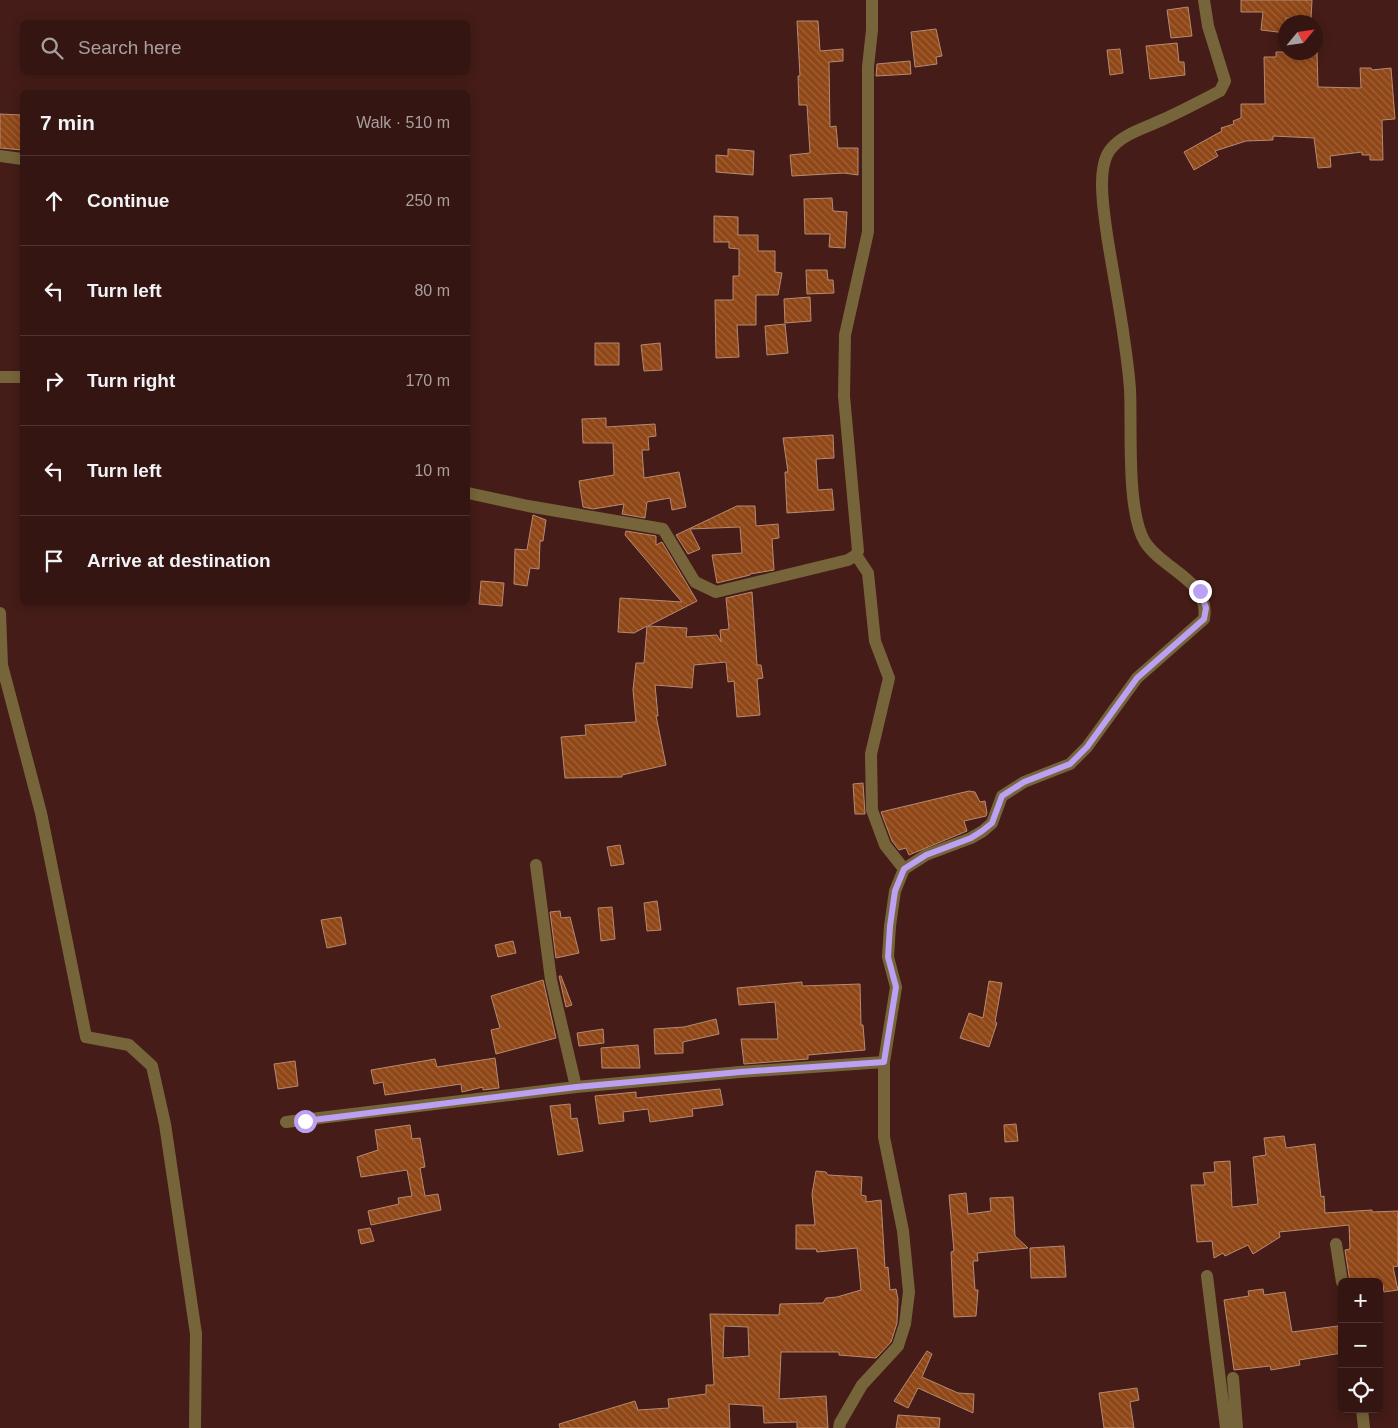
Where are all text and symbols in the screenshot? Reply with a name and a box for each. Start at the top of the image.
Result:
north arrow [1278,15,1323,60]
search box [20,20,470,75]
icon: search [38,34,66,62]
text: Search here [78,37,182,58]
text: 7 min [40,111,95,134]
text: Walk · 510 m [356,114,450,131]
icon: ahead [40,187,68,215]
text: Continue [87,190,169,211]
text: 250 m [406,192,450,209]
icon: left [40,277,68,305]
text: Turn left [87,280,162,301]
text: 80 m [414,282,450,299]
icon: right [40,367,68,395]
text: Turn right [87,370,175,391]
text: 170 m [406,372,450,389]
icon: left [40,457,68,485]
text: Turn left [87,460,162,481]
text: 10 m [414,462,450,479]
icon: arrive [40,547,68,575]
text: Arrive at destination [87,550,271,571]
route end [1189,580,1212,603]
route start [294,1110,317,1133]
map controls [1338,1278,1383,1413]
button: + [1338,1278,1383,1323]
button: − [1338,1323,1383,1368]
button: locate [1338,1368,1383,1413]

